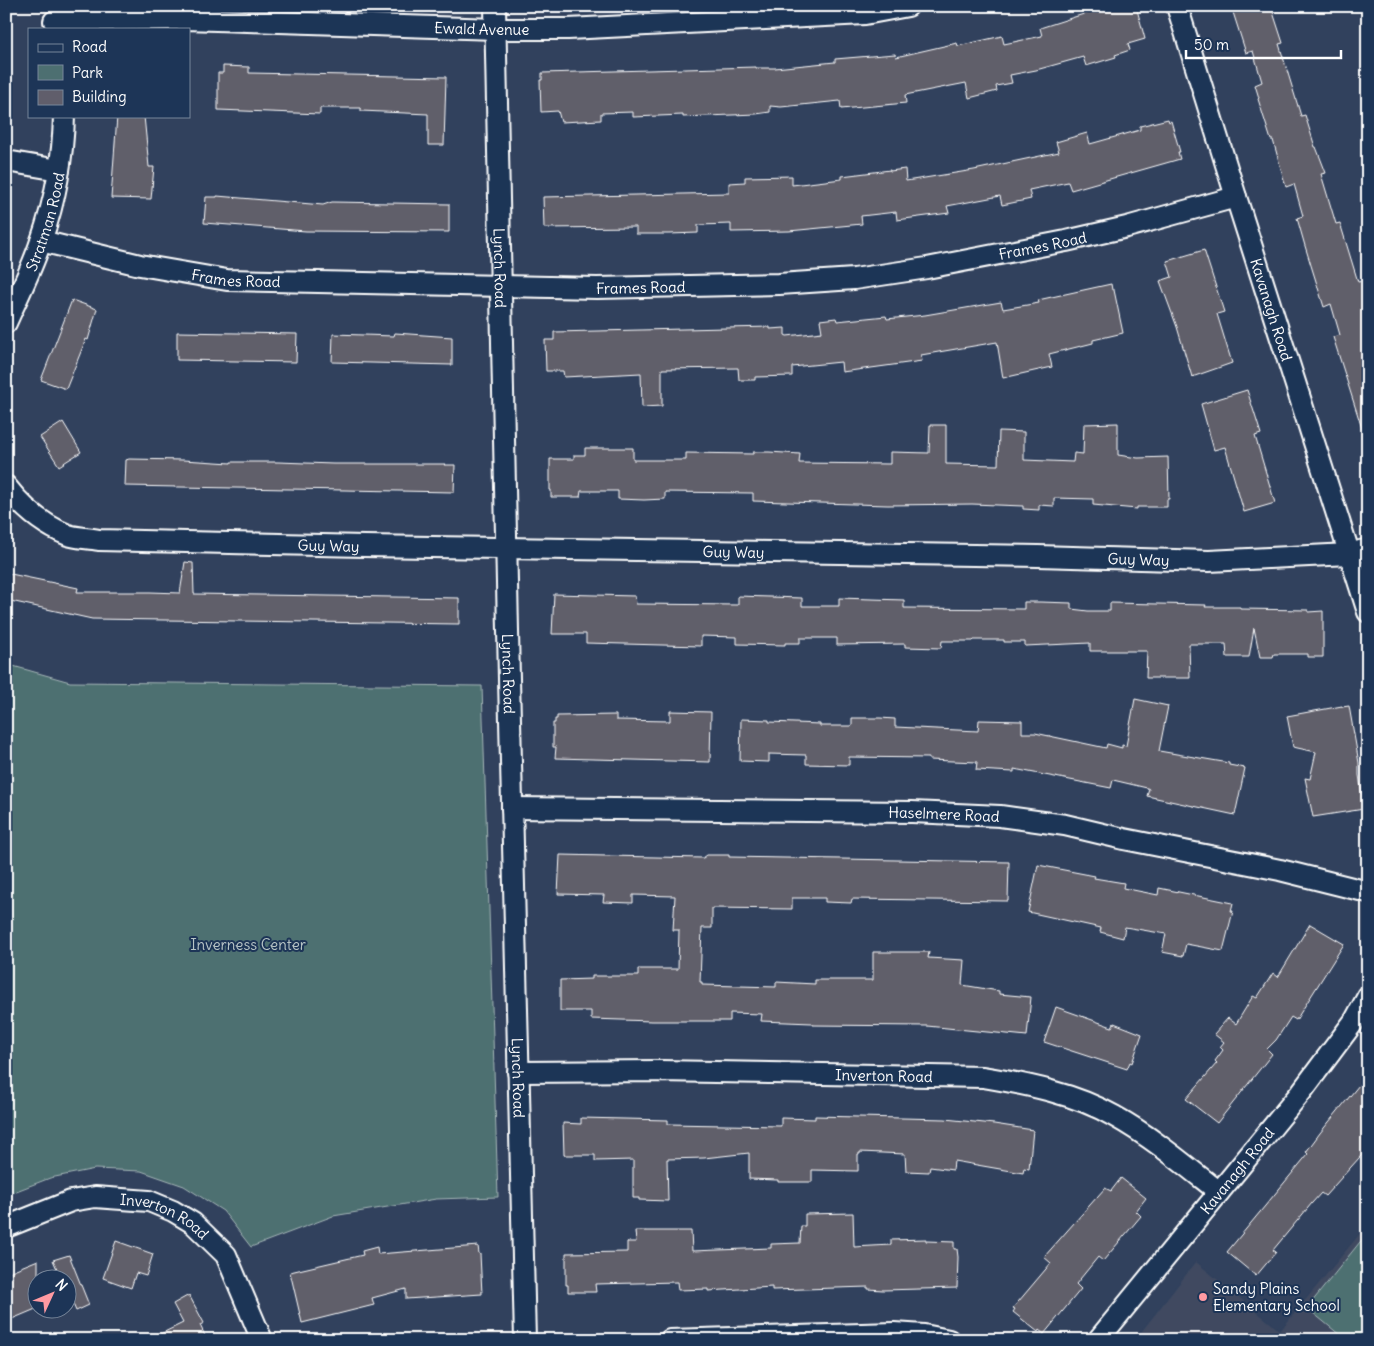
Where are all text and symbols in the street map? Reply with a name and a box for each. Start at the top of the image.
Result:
street label: Ewald Avenue [434,18,529,39]
legend [28,28,190,118]
scale bar [1186,28,1342,60]
text: 50 m [1194,35,1229,54]
text: Road [72,37,107,56]
text: Park [72,63,103,82]
text: Building [72,87,127,106]
street label: Stratman Road [21,171,68,274]
street label: Frames Road [997,227,1089,263]
street label: Lynch Road [490,228,511,308]
street label: Kavanagh Road [1247,256,1297,363]
street label: Frames Road [190,265,281,291]
street label: Frames Road [596,277,686,298]
street label: Guy Way [297,535,360,555]
street label: Guy Way [702,542,765,561]
street label: Guy Way [1107,549,1170,569]
street label: Lynch Road [499,634,519,714]
street label: Haselmere Road [888,802,1000,825]
park label: Inverness Center [190,935,306,954]
street label: Lynch Road [508,1037,529,1118]
street label: Inverton Road [835,1065,933,1086]
street label: Kavanagh Road [1196,1123,1278,1218]
street label: Inverton Road [119,1189,213,1243]
north arrow [28,1268,78,1318]
text: N [52,1275,71,1295]
place label: Sandy Plains Elementary School [1213,1279,1340,1315]
marker: Sandy Plains Elementary School [1197,1291,1209,1303]

